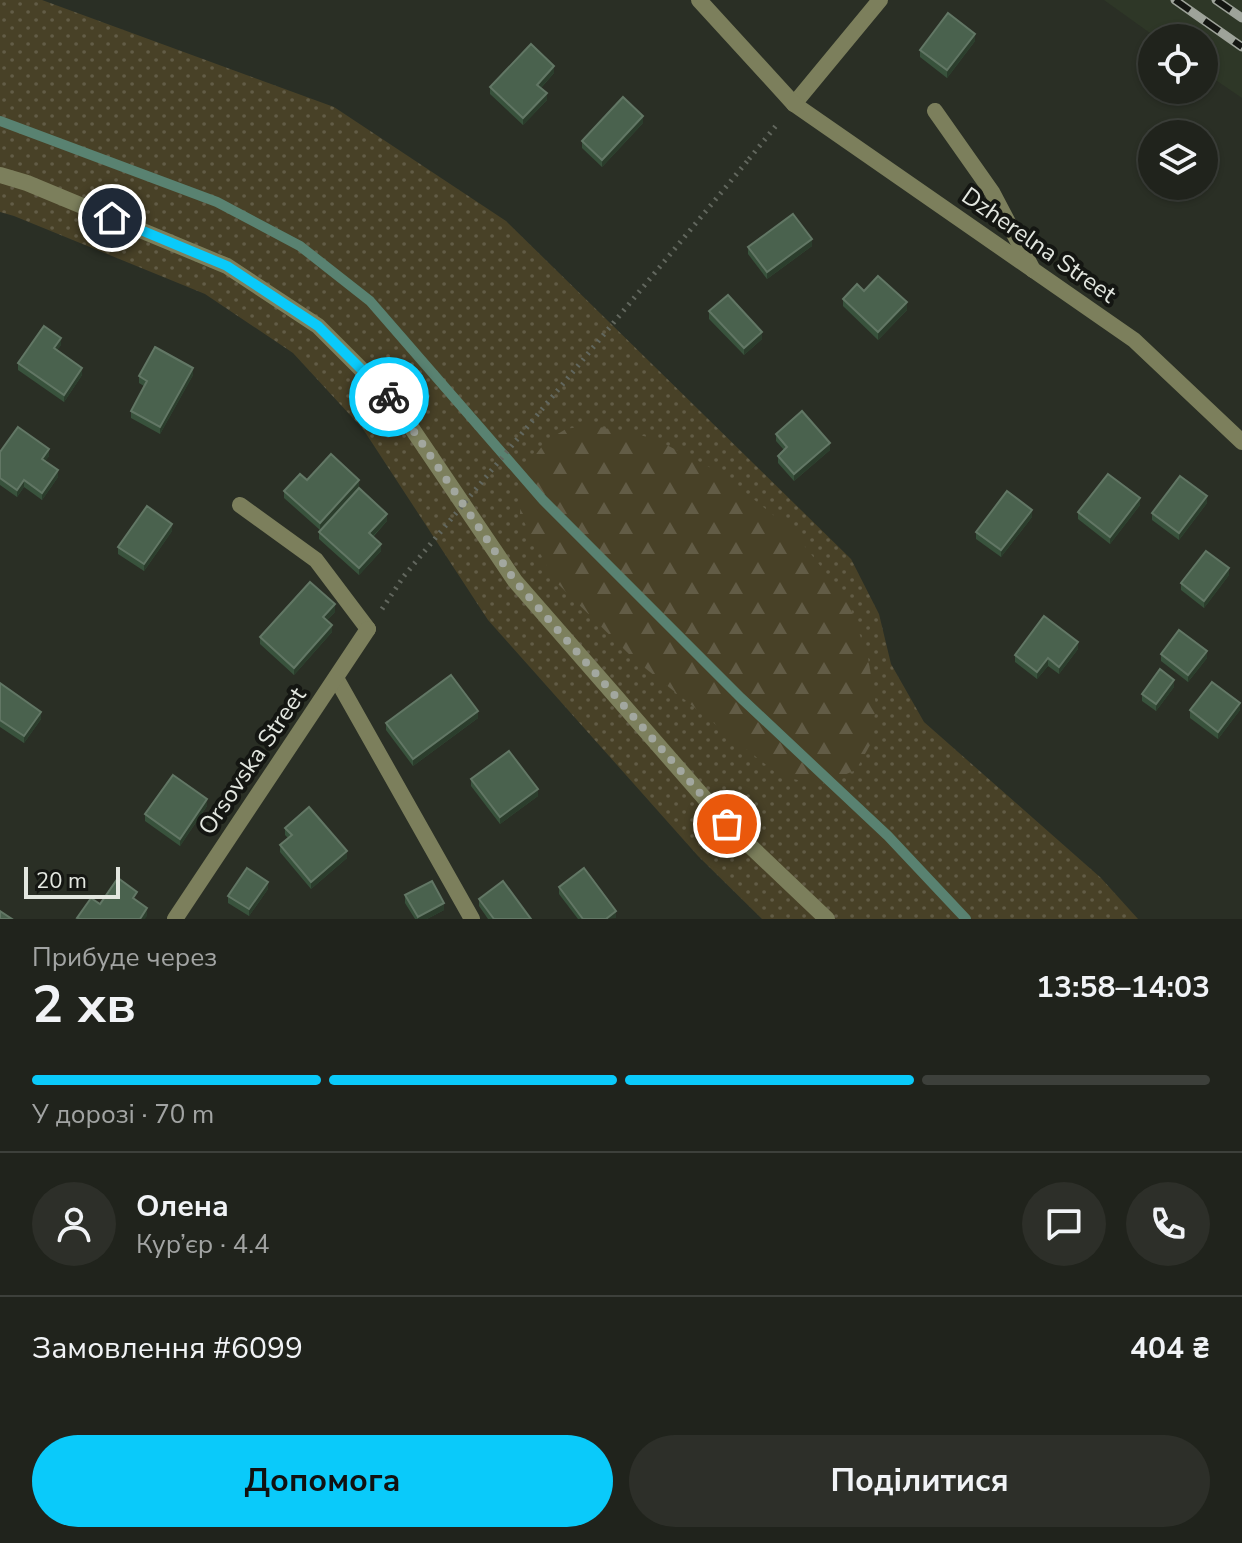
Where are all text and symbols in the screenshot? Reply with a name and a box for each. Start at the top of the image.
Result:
map controls [1138,24,1218,200]
button: locate [1138,24,1218,104]
button: layers [1138,120,1218,200]
street label: Dzherelna Street [955,180,1123,311]
pin [78,184,146,252]
icon: home [90,196,134,240]
courier [349,357,429,437]
icon: bike [367,375,411,419]
street label: Orsovska Street [191,680,314,841]
pin [693,790,761,858]
icon: bag [705,802,749,846]
scale bar [24,863,120,899]
text: 20 m [36,866,87,896]
text: Прибуде через [32,940,217,975]
text: 13:58–14:03 [1036,967,1210,1008]
text: 2 хв [32,969,136,1040]
text: У дорозі · 70 m [32,1097,214,1132]
button: person [32,1182,116,1266]
button: chat [1022,1182,1106,1266]
button: phone [1126,1182,1210,1266]
text: Олена [136,1186,229,1227]
text: Кур’єр · 4.4 [136,1227,270,1262]
text: Замовлення #6099 [32,1328,303,1369]
text: 404 ₴ [1130,1328,1210,1369]
button: Допомога [32,1435,613,1527]
button: Поділитися [629,1435,1210,1527]

